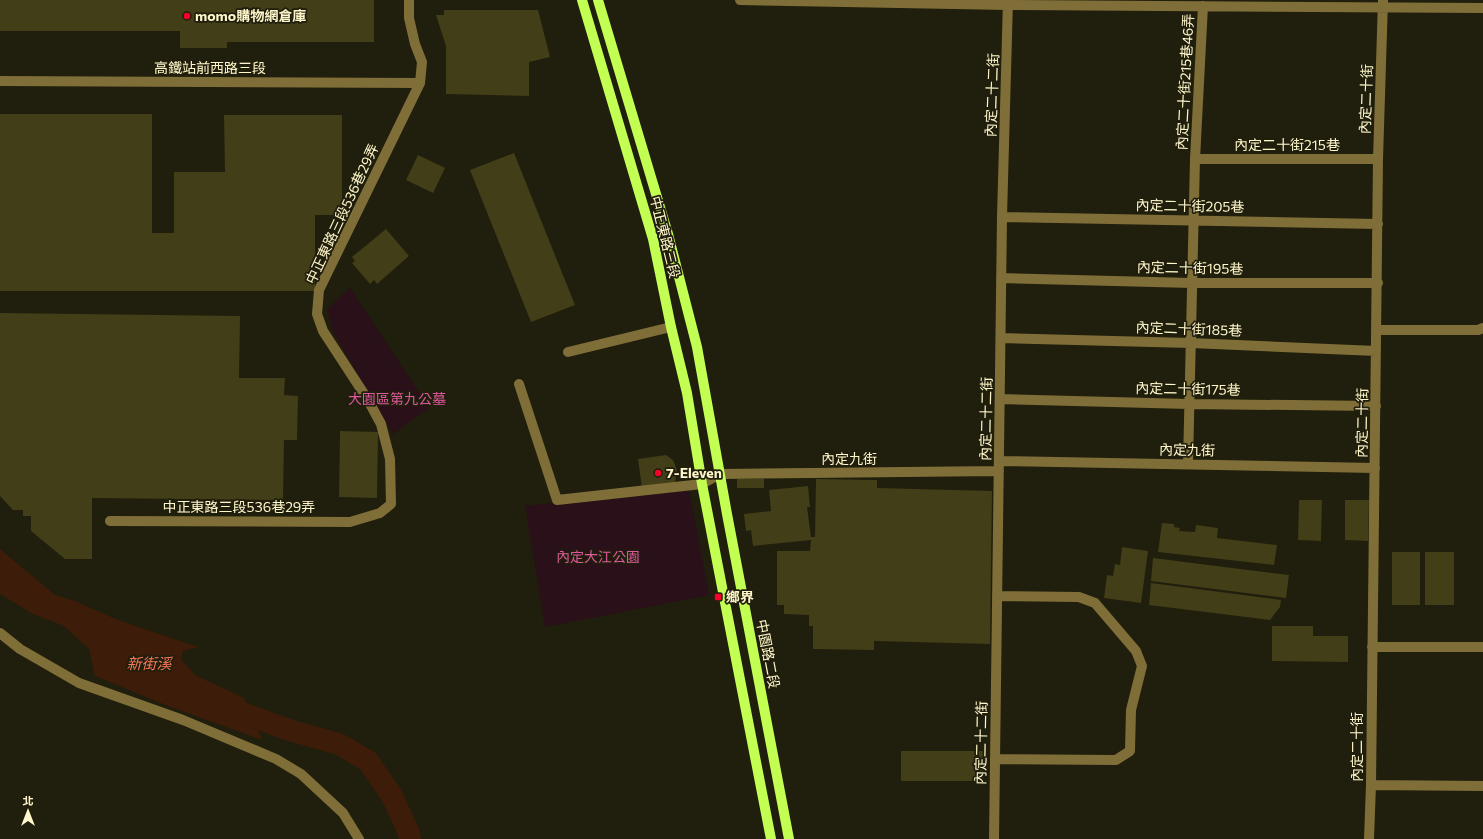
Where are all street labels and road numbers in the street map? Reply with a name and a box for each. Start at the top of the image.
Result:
street label: 內定二十街215巷46弄 [1172,13,1197,151]
street label: 內定二十二街 [982,53,1001,137]
street label: 高鐵站前西路三段 [154,59,266,76]
street label: 內定二十街 [1356,64,1375,134]
street label: 內定二十街215巷 [1234,136,1340,153]
street label: 中正東路三段536巷29弄 [302,141,382,287]
street label: 中正東路三段 [647,194,684,280]
street label: 內定二十街205巷 [1135,196,1245,215]
street label: 內定二十街195巷 [1137,258,1243,277]
street label: 內定二十街185巷 [1135,318,1243,339]
street label: 內定二十二街 [976,377,995,461]
street label: 內定二十街175巷 [1135,379,1241,398]
street label: 內定二十街 [1352,388,1371,458]
street label: 內定九街 [1159,441,1215,458]
street label: 內定九街 [821,450,877,467]
street label: 中正東路三段536巷29弄 [163,498,315,515]
street label: 中園路二段 [753,618,784,690]
street label: 內定二十二街 [971,701,990,785]
street label: 內定二十街 [1348,712,1365,782]

